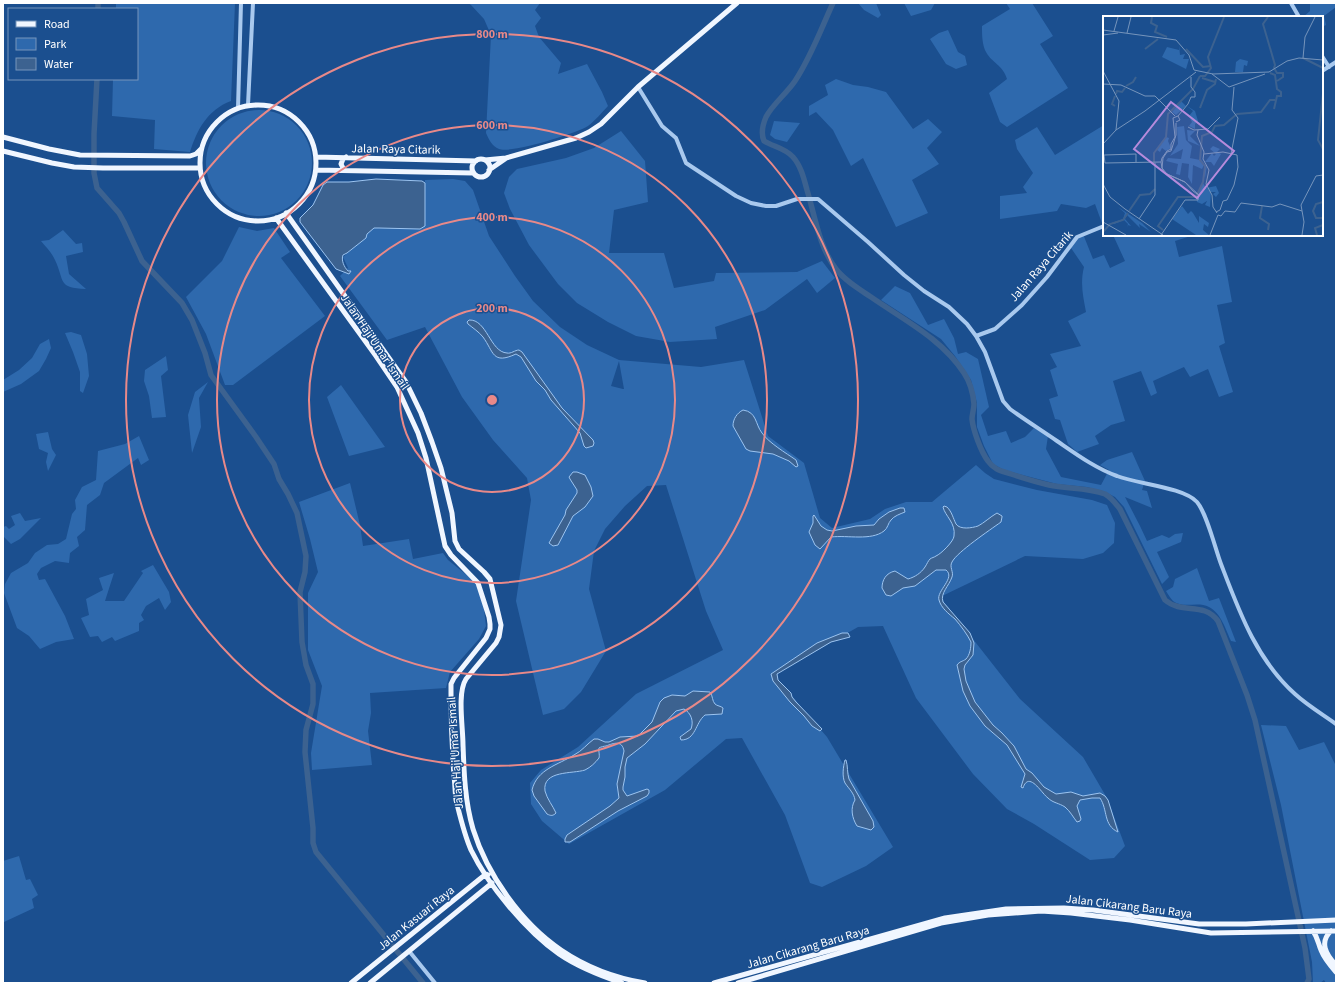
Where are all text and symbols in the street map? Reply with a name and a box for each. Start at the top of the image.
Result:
legend [8,8,138,80]
text: Road [44,16,70,33]
inset map [1103,16,1323,236]
text: 800 m [476,26,508,43]
text: Park [44,36,66,53]
text: Water [44,56,74,73]
text: 600 m [476,117,508,134]
street label: Jalan Raya Citarik [351,140,441,159]
text: 400 m [476,209,508,226]
street label: Jalan Raya Citarik [1006,227,1077,306]
street label: Jalan Haji Umar Ismail [336,291,413,394]
text: 200 m [476,300,508,317]
centre of rings [485,393,499,407]
street label: Jalan Haji Umar Ismail [443,696,468,810]
street label: Jalan Kasuari Raya [374,882,458,955]
street label: Jalan Cikarang Baru Raya [1065,890,1193,923]
street label: Jalan Cikarang Baru Raya [745,922,871,973]

